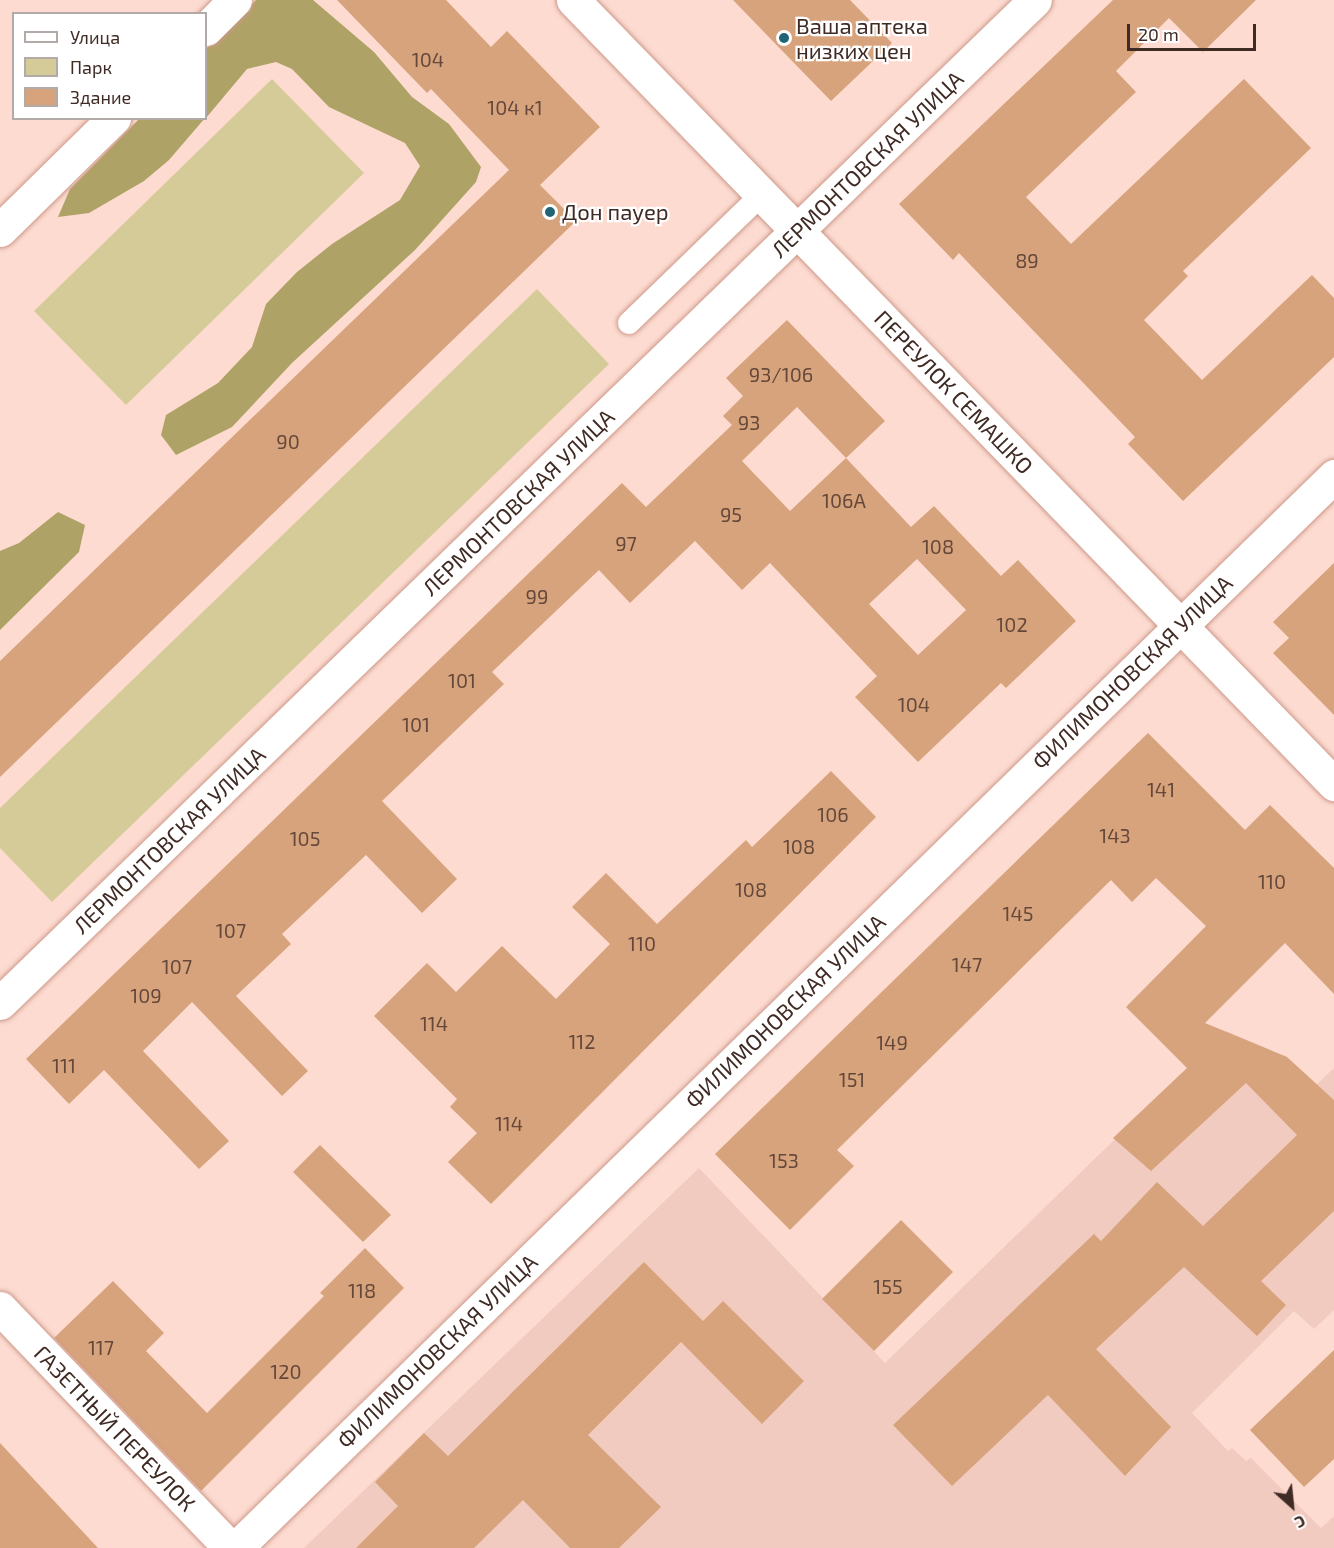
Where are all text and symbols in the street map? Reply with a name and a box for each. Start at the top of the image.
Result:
legend [12,12,207,120]
place label: Ваша аптека низких цен [796,12,928,63]
scale bar [1130,12,1259,50]
text: 20 m [1138,23,1179,45]
text: Улица [70,26,120,48]
marker: Ваша аптека низких цен [777,31,791,45]
house number: 104 [412,47,444,71]
text: Парк [70,56,112,78]
street label: ЛЕРМОНТОВСКАЯ УЛИЦА [765,65,969,263]
text: Здание [70,86,131,108]
house number: 104 к1 [487,95,543,119]
place label: Дон пауер [562,199,669,225]
marker: Дон пауер [543,205,557,219]
house number: 89 [1015,248,1039,272]
street label: ПЕРЕУЛОК СЕМАШКО [869,305,1039,479]
house number: 93/106 [749,362,813,386]
street label: ЛЕРМОНТОВСКАЯ УЛИЦА [416,403,620,601]
house number: 93 [738,410,760,434]
house number: 90 [276,429,300,453]
house number: 106А [822,488,866,512]
house number: 95 [720,502,742,526]
house number: 97 [615,531,637,555]
house number: 108 [922,534,954,558]
street label: ФИЛИМОНОВСКАЯ УЛИЦА [1027,570,1237,774]
house number: 99 [526,584,548,608]
house number: 102 [996,612,1028,636]
house number: 101 [448,668,476,692]
house number: 104 [898,692,930,716]
house number: 101 [402,712,430,736]
street label: ЛЕРМОНТОВСКАЯ УЛИЦА [67,741,271,939]
house number: 141 [1147,777,1175,801]
house number: 106 [817,802,849,826]
house number: 143 [1099,823,1131,847]
house number: 105 [290,826,320,850]
house number: 108 [783,834,815,858]
house number: 110 [1258,869,1286,893]
house number: 108 [735,877,767,901]
house number: 145 [1003,901,1033,925]
street label: ФИЛИМОНОВСКАЯ УЛИЦА [680,909,890,1113]
house number: 107 [216,918,246,942]
house number: 110 [628,931,656,955]
house number: 147 [952,952,982,976]
house number: 107 [162,954,192,978]
house number: 109 [130,983,162,1007]
house number: 114 [420,1011,448,1035]
house number: 112 [568,1029,596,1053]
house number: 149 [876,1030,908,1054]
house number: 111 [52,1053,76,1077]
house number: 151 [839,1067,865,1091]
house number: 114 [495,1111,523,1135]
house number: 153 [769,1148,799,1172]
street label: ФИЛИМОНОВСКАЯ УЛИЦА [332,1249,542,1453]
house number: 155 [873,1274,903,1298]
house number: 118 [348,1278,376,1302]
house number: 117 [88,1335,114,1359]
street label: ГАЗЕТНЫЙ ПЕРЕУЛОК [29,1340,201,1516]
house number: 120 [270,1359,302,1383]
north arrow [1262,1476,1322,1536]
text: С [1292,1512,1309,1533]

